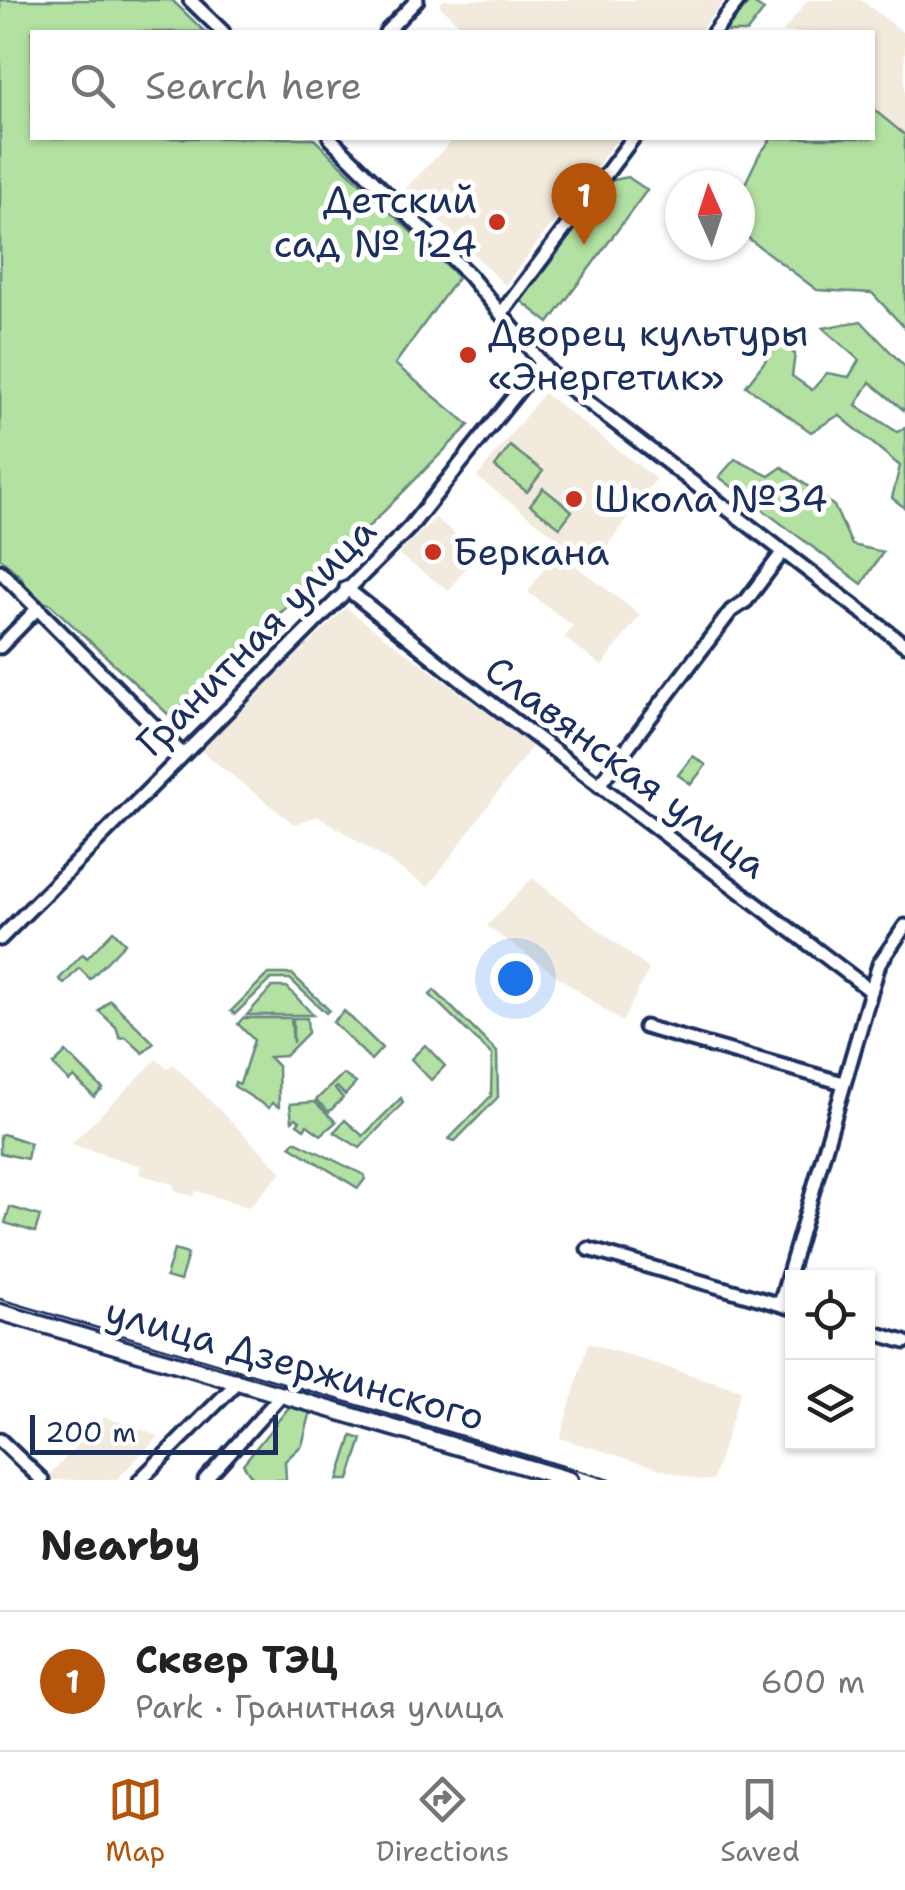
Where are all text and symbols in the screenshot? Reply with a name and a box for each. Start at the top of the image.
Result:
search box [30,30,875,140]
icon: search [65,58,120,113]
text: Search here [145,60,362,111]
pin: 1 [552,162,616,245]
north arrow [665,170,755,260]
place label: Детский сад № 124 [273,174,477,269]
marker: Детский сад № 124 [486,211,508,233]
place label: Дворец культуры «Энергетик» [488,307,809,402]
marker: Дворец культуры «Энергетик» [457,344,479,366]
place label: Школа №34 [594,473,828,524]
marker: Школа №34 [563,488,585,510]
street label: Гранитная улица [125,505,387,768]
place label: Беркана [453,526,610,577]
marker: Беркана [422,541,444,563]
street label: Славянская улица [475,644,778,890]
your location [490,953,541,1004]
map controls [785,1270,875,1450]
button: locate [785,1270,875,1360]
street label: улица Дзержинского [100,1285,491,1442]
button: layers [785,1360,875,1450]
scale bar [30,1410,278,1454]
text: 200 m [45,1413,136,1451]
text: Nearby [40,1517,200,1573]
text: Сквер ТЭЦ [135,1634,337,1685]
text: 1 [65,1660,80,1703]
text: 600 m [760,1660,865,1703]
text: Park · Гранитная улица [135,1685,504,1728]
tab: Map [105,1772,165,1870]
tab: Directions [376,1772,509,1870]
tab: Saved [720,1772,800,1870]

